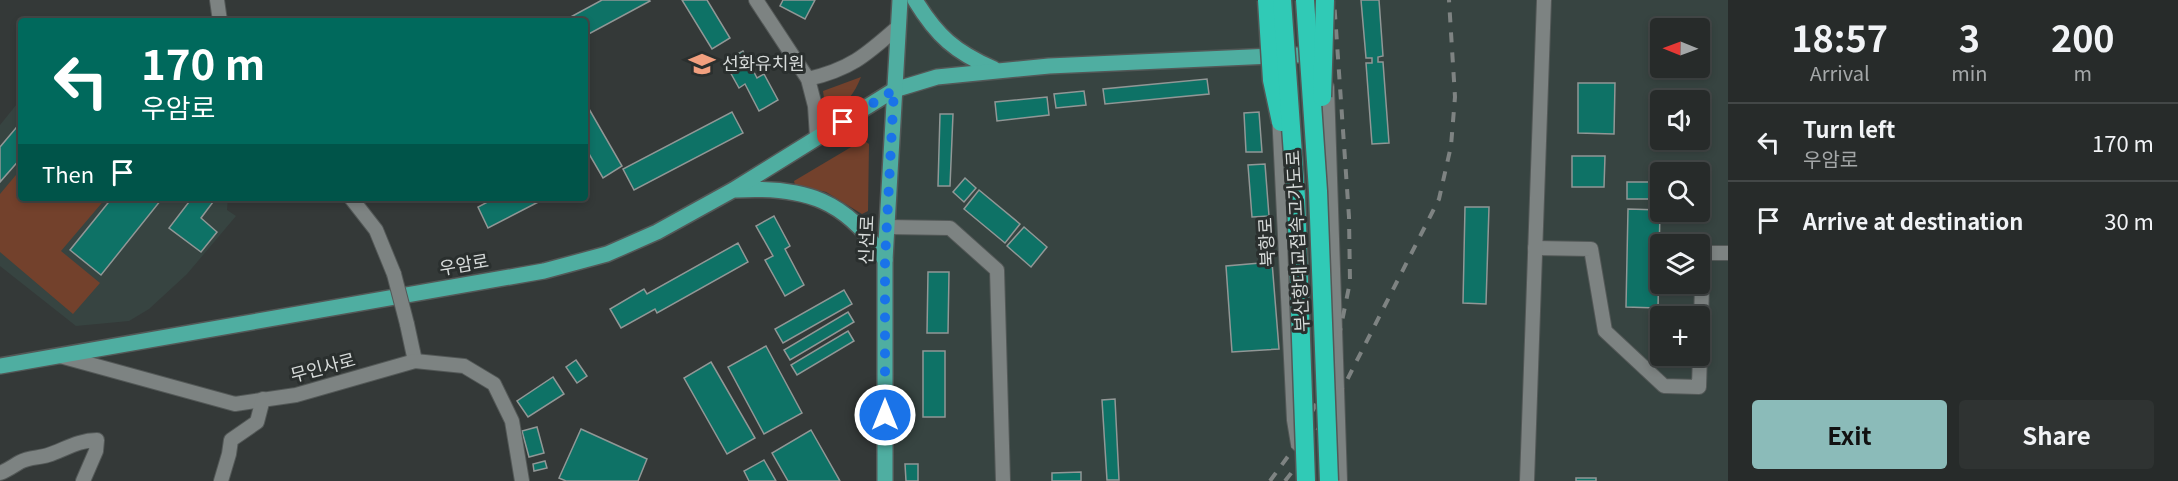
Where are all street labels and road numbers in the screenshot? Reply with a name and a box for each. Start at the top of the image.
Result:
street label: 부산항대교접속고가도로 [1278,149,1314,333]
street label: 신선로 [851,215,879,265]
street label: 북항로 [1251,217,1279,268]
street label: 우암로 [437,246,490,280]
street label: 무인사로 [287,345,358,387]

